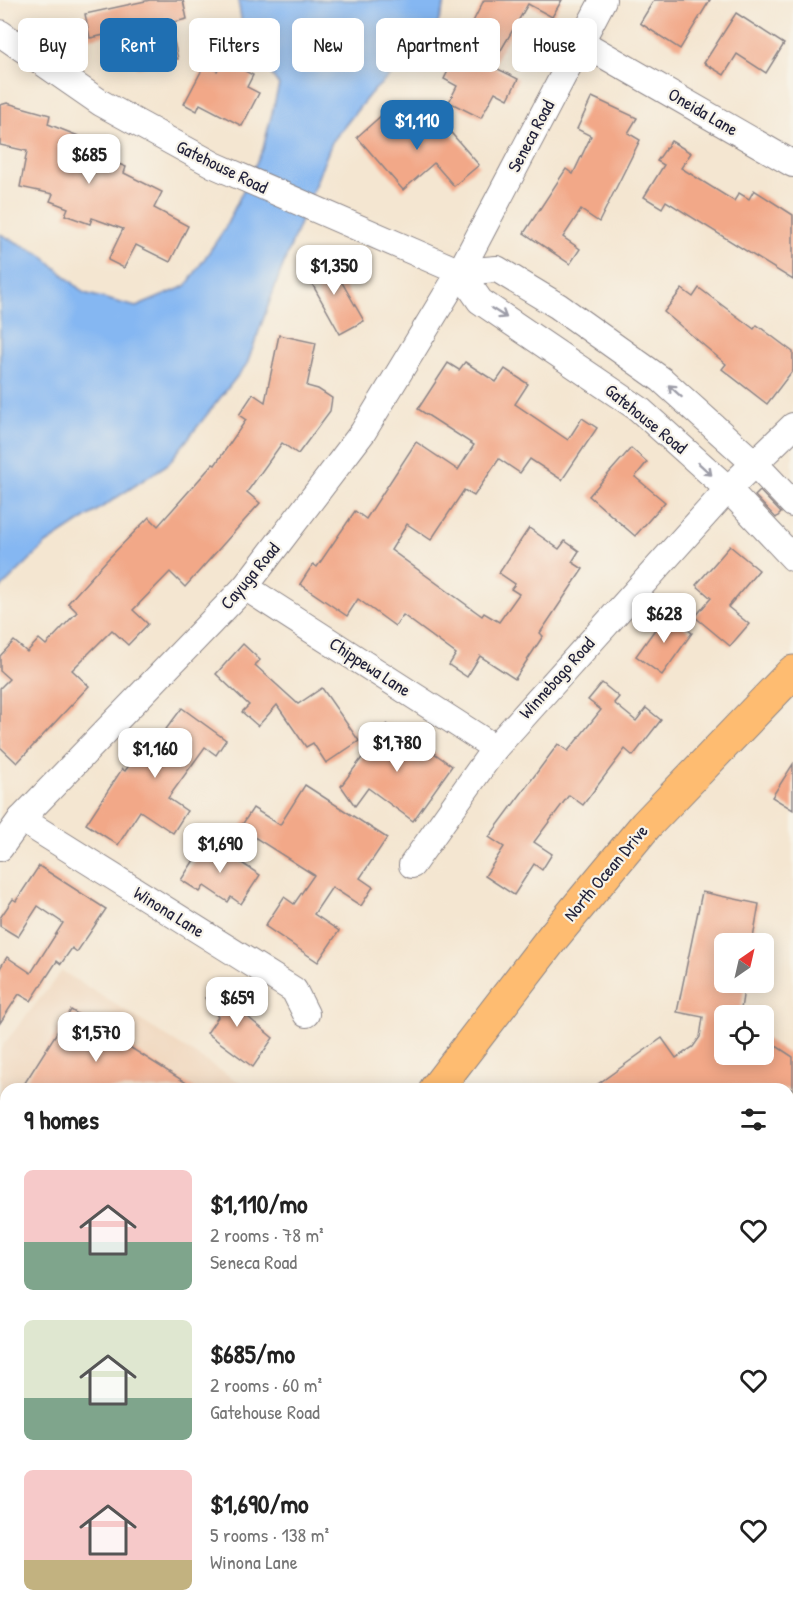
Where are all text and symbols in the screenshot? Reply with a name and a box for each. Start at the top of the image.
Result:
chip: Buy [18,18,88,72]
chip: Rent [100,18,177,72]
chip: Filters [189,18,280,72]
chip: New [292,18,364,72]
chip: Apartment [376,18,500,72]
chip: House [512,18,597,72]
street label: Oneida Lane [664,82,743,142]
street label: Seneca Road [501,95,560,176]
pin: $1,110 [368,100,466,151]
text: $1,110 [395,106,439,133]
pin: $685 [53,134,125,185]
street label: Gatehouse Road [172,134,272,199]
text: $685 [71,140,107,167]
pin: $1,350 [285,245,383,296]
text: $1,350 [310,251,358,278]
one-way arrow [491,307,508,320]
street label: Gatehouse Road [600,378,693,459]
one-way arrow [667,384,682,398]
one-way arrow [697,462,712,476]
street label: Cayuga Road [214,537,285,615]
pin: $628 [628,593,700,644]
text: $628 [646,599,682,626]
street label: Chippewa Lane [325,631,416,702]
street label: Winnebago Road [513,631,600,724]
pin: $1,780 [348,722,446,773]
pin: $1,160 [106,728,204,779]
text: $1,780 [373,728,421,755]
text: $1,160 [132,734,178,761]
street label: North Ocean Drive [558,819,653,926]
pin: $1,690 [171,823,269,874]
text: $1,690 [197,829,243,856]
street label: Winona Lane [129,880,209,943]
north arrow [714,933,774,993]
map controls [714,933,774,1065]
pin: $659 [201,977,273,1028]
text: $659 [220,983,254,1010]
button: locate [714,1005,774,1065]
pin: $1,570 [47,1012,145,1063]
text: $1,570 [72,1018,120,1045]
text: 9 homes [24,1102,99,1137]
icon: filters [737,1103,770,1136]
text: $1,110/mo [210,1186,308,1221]
icon: home [72,1194,144,1266]
icon: heart [737,1214,770,1247]
text: 2 rooms · 78 m² [210,1221,324,1248]
text: Seneca Road [210,1248,297,1275]
text: $685/mo [210,1336,295,1371]
icon: home [72,1344,144,1416]
icon: heart [737,1364,770,1397]
text: 2 rooms · 60 m² [210,1371,322,1398]
text: Gatehouse Road [210,1398,320,1425]
text: $1,690/mo [210,1486,309,1521]
icon: home [72,1494,144,1566]
icon: heart [737,1514,770,1547]
text: 5 rooms · 138 m² [210,1521,329,1548]
text: Winona Lane [210,1548,298,1575]

